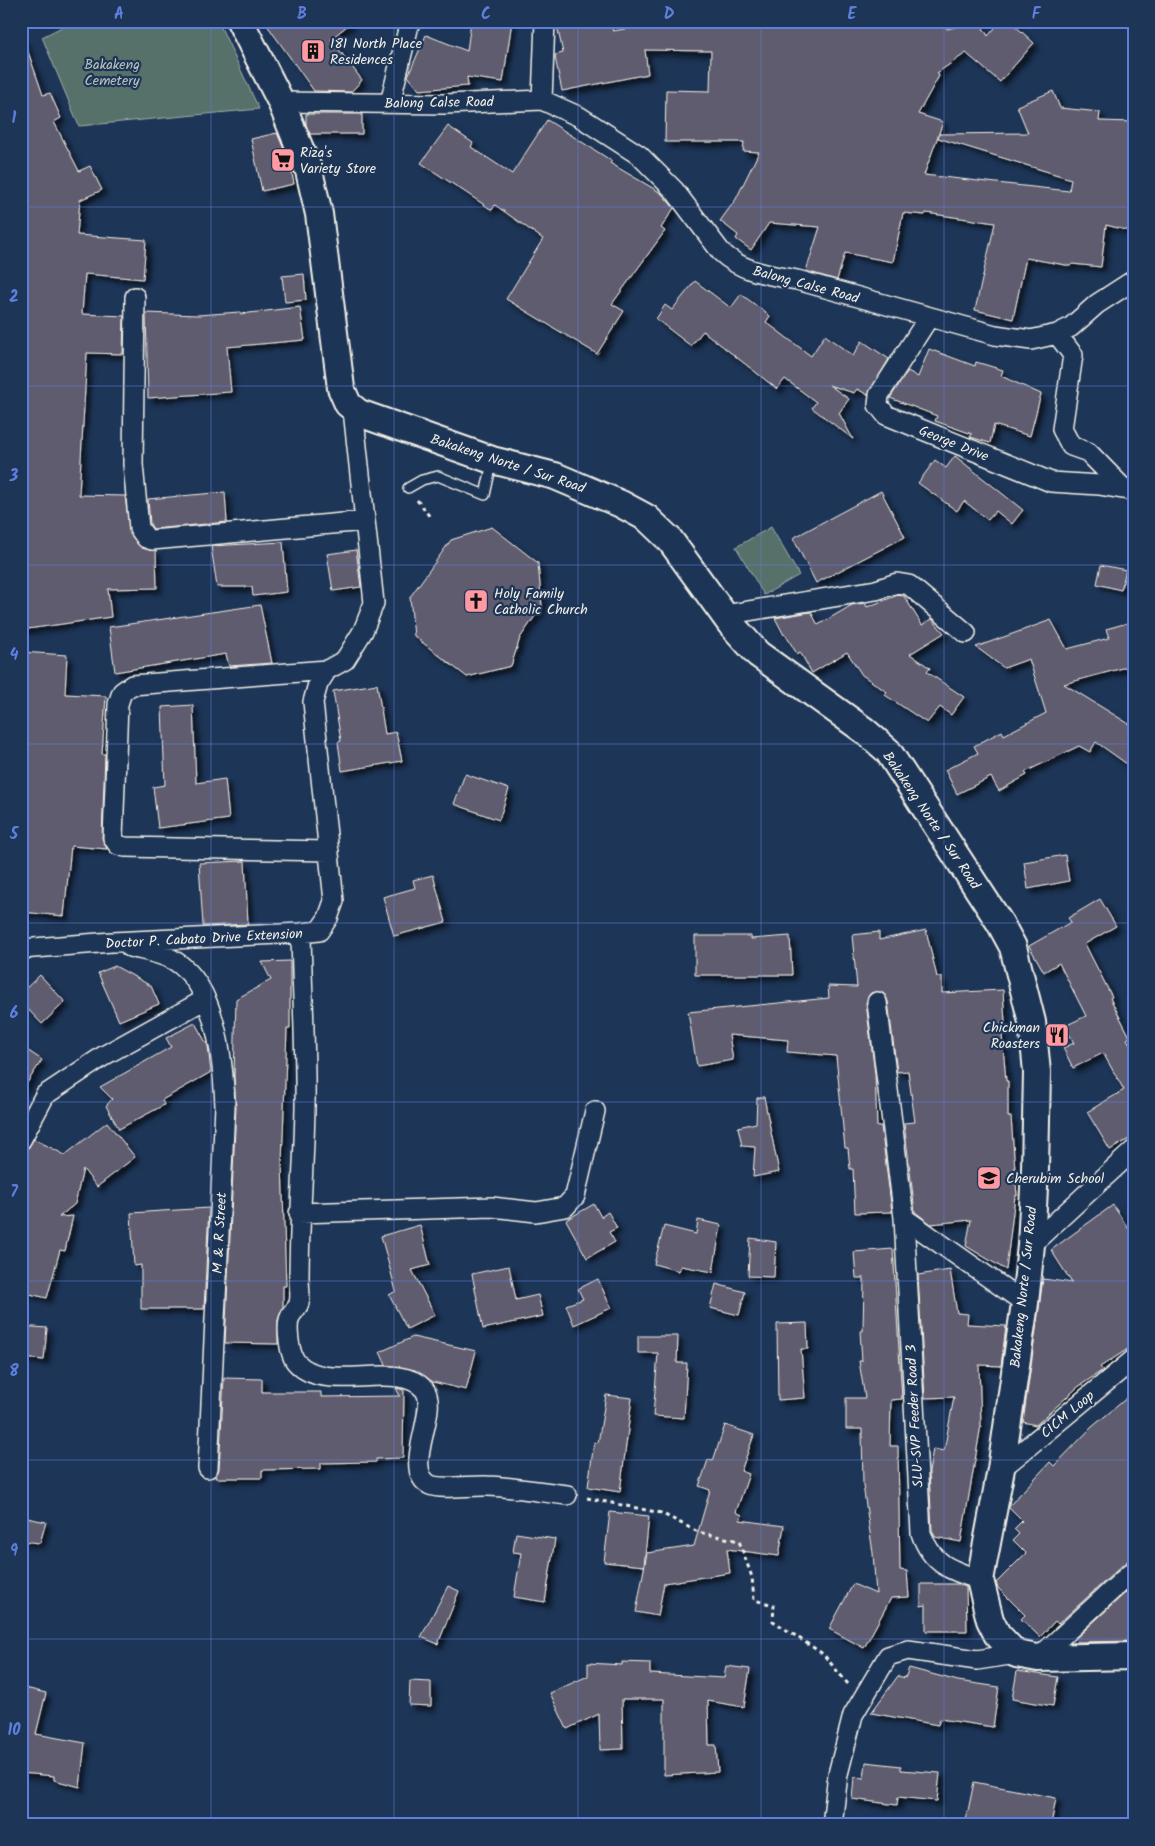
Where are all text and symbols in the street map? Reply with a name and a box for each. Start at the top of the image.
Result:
text: A [114,2,124,27]
text: B [297,2,307,27]
text: C [481,2,491,27]
text: D [664,2,675,27]
text: E [848,2,858,27]
text: F [1032,2,1042,27]
place label: 181 North Place Residences [330,33,423,71]
building icon: 181 North Place Residences [300,38,326,64]
park label: Bakakeng Cemetery [84,54,140,92]
street label: Balong Calse Road [384,91,495,115]
text: 1 [12,106,17,131]
place label: Riza's Variety Store [300,142,377,180]
supermarket icon: Riza's Variety Store [270,147,296,173]
street label: Balong Calse Road [750,260,862,310]
text: 2 [9,285,19,310]
street label: George Drive [915,420,993,468]
street label: Bakakeng Norte / Sur Road [427,428,589,500]
text: 3 [9,464,19,489]
place label: Holy Family Catholic Church [494,583,588,621]
church icon: Holy Family Catholic Church [463,588,489,614]
text: 4 [10,643,19,668]
street label: Bakakeng Norte / Sur Road [877,747,986,895]
text: 5 [9,822,20,847]
street label: Doctor P. Cabato Drive Extension [105,923,303,955]
text: 6 [10,1001,19,1026]
place label: Chickman Roasters [983,1017,1040,1055]
restaurant icon: Chickman Roasters [1044,1022,1070,1048]
school or university icon: Cherubim School [976,1165,1002,1191]
place label: Cherubim School [1006,1168,1105,1190]
text: 7 [10,1180,18,1205]
street label: M & R Street [207,1191,233,1274]
street label: Bakakeng Norte / Sur Road [1005,1204,1044,1369]
street label: SLU-SVP Feeder Road 3 [900,1344,930,1488]
text: 8 [9,1359,19,1384]
street label: CICM Loop [1036,1385,1100,1444]
text: 9 [10,1539,18,1564]
text: 10 [7,1718,21,1743]

